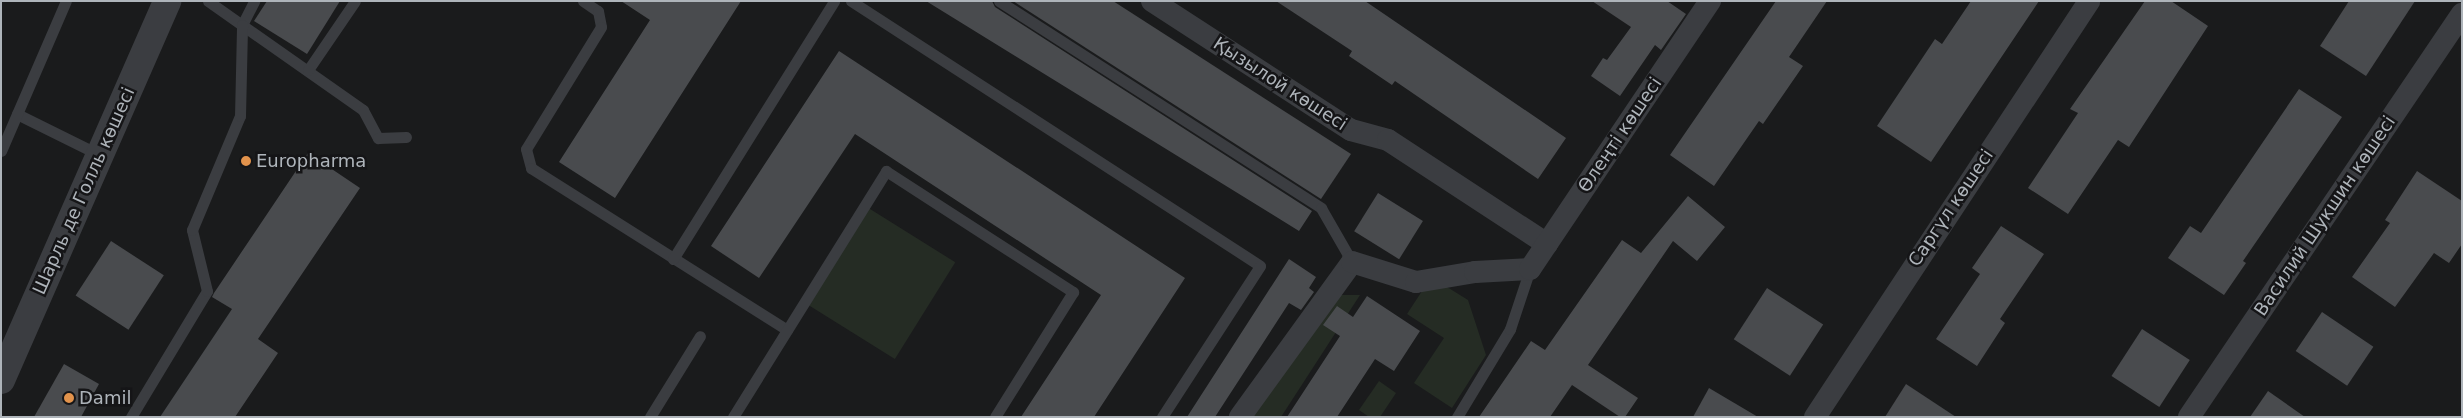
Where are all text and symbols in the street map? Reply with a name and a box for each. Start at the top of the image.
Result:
street label: Қызылой көшесі [1209,33,1351,135]
street label: Өлеңті көшесі [1574,73,1666,197]
street label: Шарль де Голль көшесі [28,84,140,298]
street label: Василий Шукшин көшесі [2250,112,2400,320]
street label: Саргүл көшесі [1904,145,1998,271]
place label: Europharma [256,150,366,172]
marker: Europharma [240,155,252,167]
place label: Damil [79,387,131,409]
marker: Damil [63,392,75,404]

